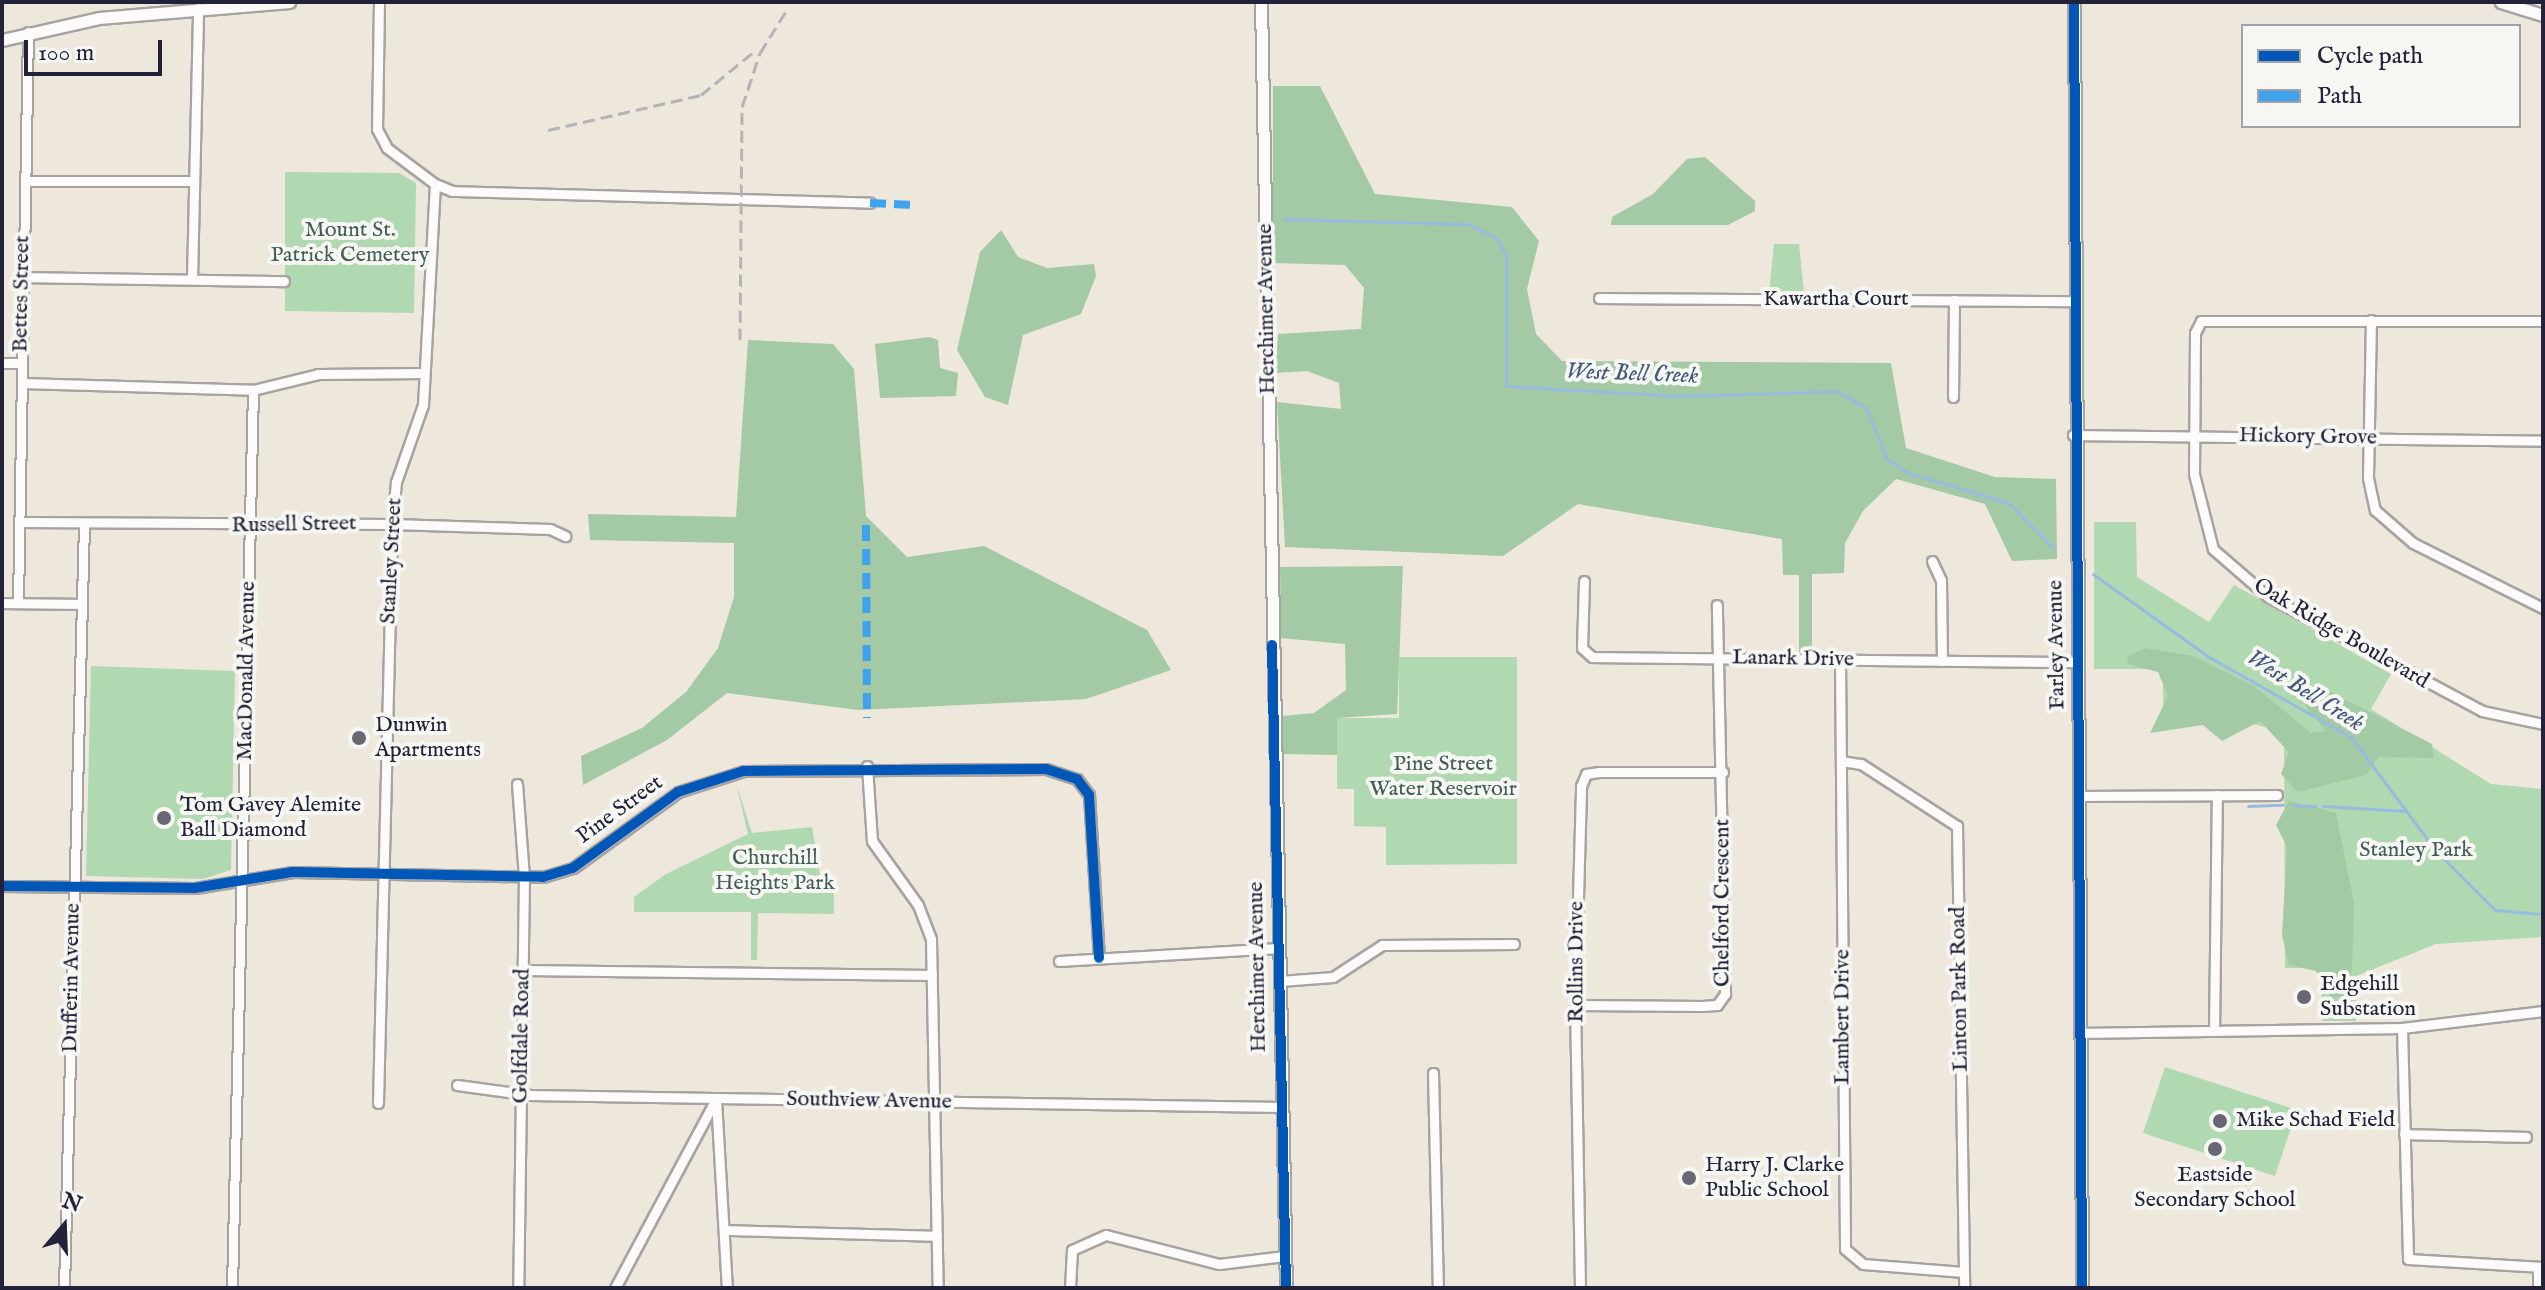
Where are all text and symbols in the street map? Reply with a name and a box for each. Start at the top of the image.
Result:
scale bar [28,24,166,74]
legend [2241,24,2521,128]
text: 100 m [38,38,94,69]
text: Cycle path [2317,41,2423,72]
text: Path [2317,81,2362,112]
park label: Mount St. Patrick Cemetery [271,217,429,268]
street label: Herchimer Avenue [1252,223,1282,395]
street label: Bettes Street [8,235,36,353]
street label: Kawartha Court [1763,287,1909,313]
water label: West Bell Creek [1565,357,1699,391]
street label: Hickory Grove [2239,423,2377,451]
street label: Stanley Street [376,497,408,625]
street label: Russell Street [231,511,357,539]
street label: Oak Ridge Boulevard [2249,573,2433,695]
street label: Farley Avenue [2043,580,2071,710]
street label: MacDonald Avenue [232,581,262,761]
water label: West Bell Creek [2241,644,2369,738]
street label: Lanark Drive [1732,645,1854,673]
place label: Dunwin Apartments [375,712,481,764]
marker: Dunwin Apartments [350,729,368,747]
park label: Pine Street Water Reservoir [1369,751,1517,802]
street label: Pine Street [572,770,668,850]
place label: Tom Gavey Alemite Ball Diamond [180,792,361,844]
marker: Tom Gavey Alemite Ball Diamond [155,809,173,827]
street label: Chelford Crescent [1710,819,1736,987]
park label: Stanley Park [2359,838,2473,864]
park label: Churchill Heights Park [715,845,835,896]
street label: Herchimer Avenue [1243,881,1273,1053]
street label: Rollins Drive [1564,901,1590,1023]
street label: Dufferin Avenue [57,903,87,1053]
street label: Linton Park Road [1945,906,1975,1072]
street label: Lambert Drive [1830,949,1856,1085]
street label: Golfdale Road [508,968,536,1104]
place label: Edgehill Substation [2320,971,2416,1022]
marker: Edgehill Substation [2295,988,2313,1006]
street label: Southview Avenue [786,1086,952,1116]
place label: Mike Schad Field [2236,1108,2395,1134]
marker: Mike Schad Field [2211,1112,2229,1130]
marker: Eastside Secondary School [2206,1140,2224,1158]
place label: Harry J. Clarke Public School [1705,1152,1844,1204]
place label: Eastside Secondary School [2134,1162,2296,1214]
marker: Harry J. Clarke Public School [1680,1169,1698,1187]
north arrow [24,1186,104,1266]
text: N [58,1187,85,1220]

